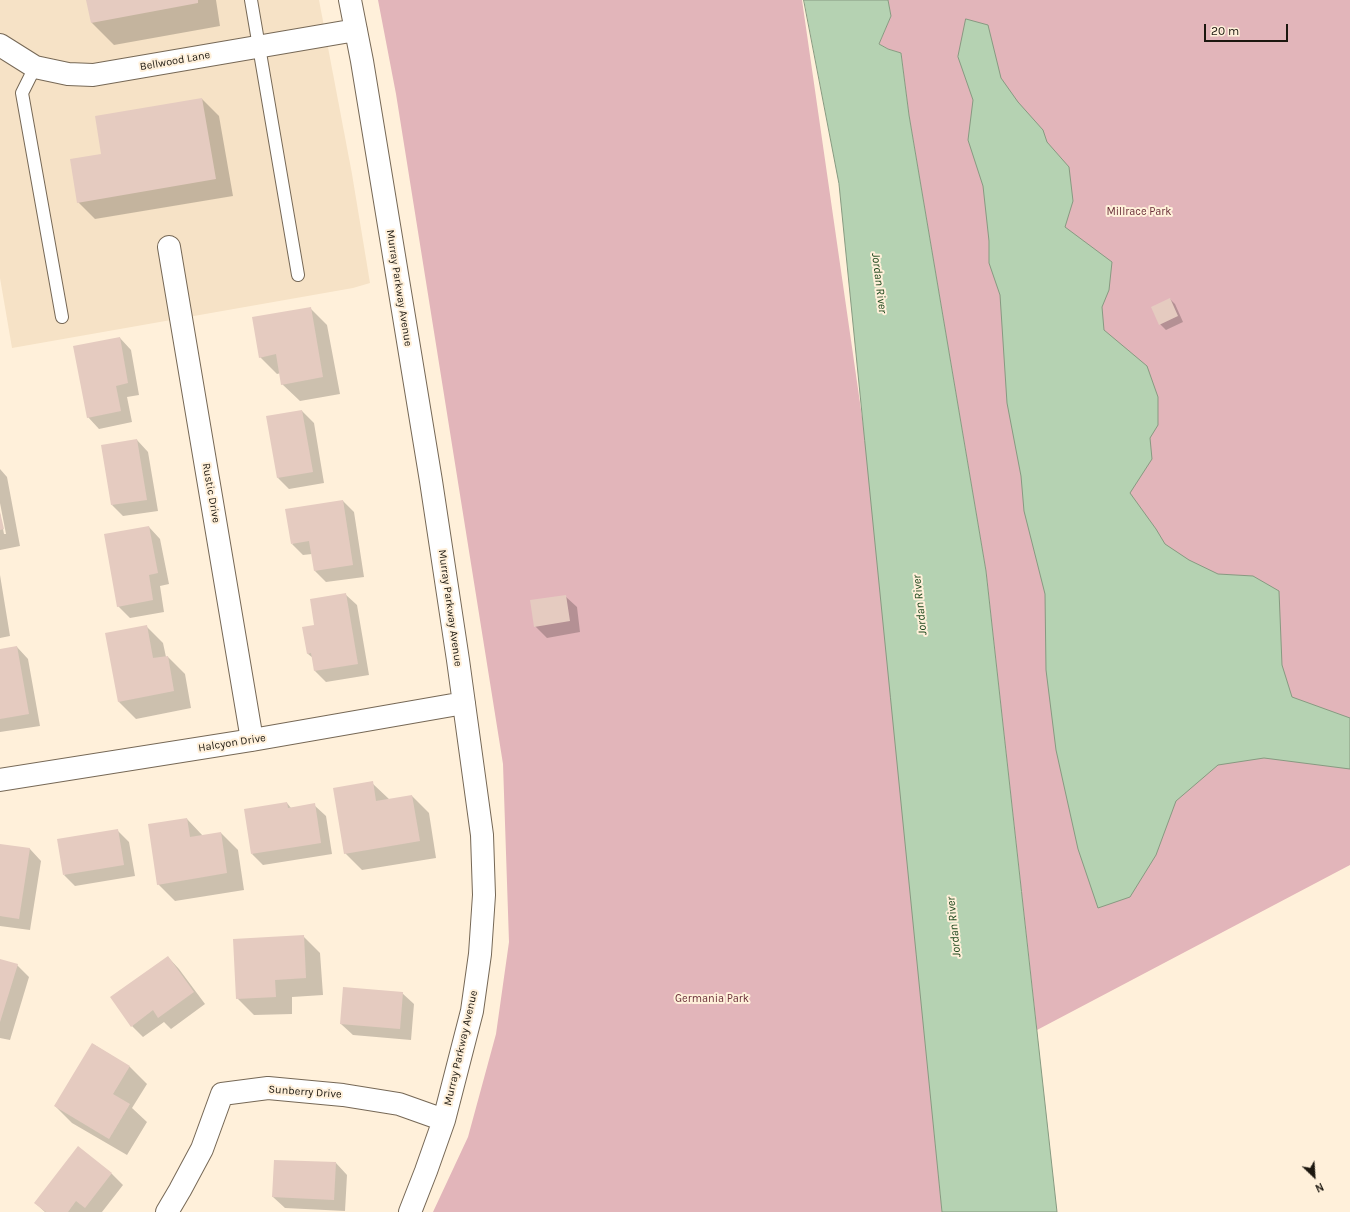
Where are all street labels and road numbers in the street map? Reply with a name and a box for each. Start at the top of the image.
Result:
street label: Bellwood Lane [139,48,211,74]
street label: Murray Parkway Avenue [383,229,415,347]
street label: Rustic Drive [199,462,223,524]
street label: Murray Parkway Avenue [435,549,465,667]
street label: Halcyon Drive [197,731,267,755]
street label: Murray Parkway Avenue [441,989,481,1107]
street label: Sunberry Drive [268,1083,342,1101]

